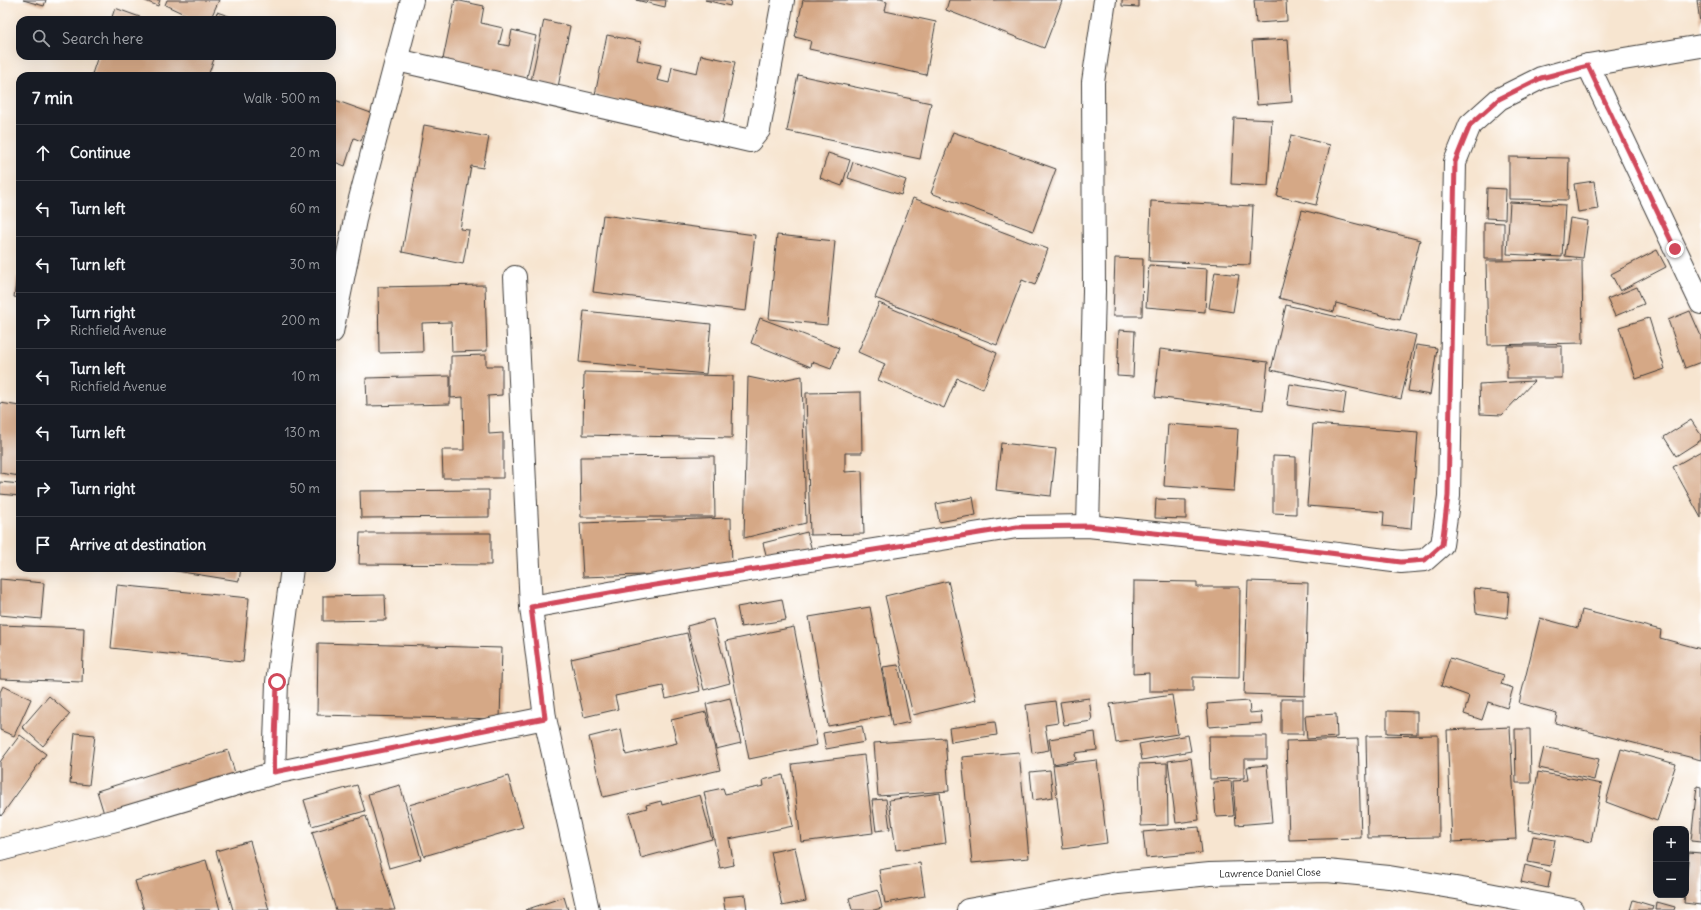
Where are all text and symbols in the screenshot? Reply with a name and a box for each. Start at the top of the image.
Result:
search box [16,16,336,60]
icon: search [30,27,52,49]
text: Search here [62,29,143,48]
text: 7 min [32,87,73,109]
text: Walk · 500 m [243,90,320,107]
icon: ahead [32,142,54,164]
text: Continue [70,143,131,162]
text: 20 m [290,144,320,161]
icon: left [32,198,54,220]
text: Turn left [70,199,125,218]
text: 60 m [289,200,320,217]
route end [1666,240,1684,258]
icon: left [32,254,54,276]
text: Turn left [70,255,125,274]
text: 30 m [290,256,320,273]
text: Turn right [70,303,135,322]
icon: right [32,310,54,332]
text: 200 m [281,312,320,329]
text: Richfield Avenue [70,322,167,339]
text: Turn left [70,359,125,378]
icon: left [32,366,54,388]
text: 10 m [292,368,320,385]
text: Richfield Avenue [70,378,167,395]
icon: left [32,422,54,444]
text: Turn left [70,423,125,442]
text: 130 m [284,424,320,441]
icon: right [32,478,54,500]
text: Turn right [70,479,135,498]
text: 50 m [289,480,320,497]
icon: arrive [32,534,54,556]
text: Arrive at destination [70,535,206,554]
route start [268,673,286,691]
map controls [1653,826,1689,898]
button: + [1653,826,1689,862]
button: − [1653,862,1689,898]
street label: Lawrence Daniel Close [1219,866,1321,880]

